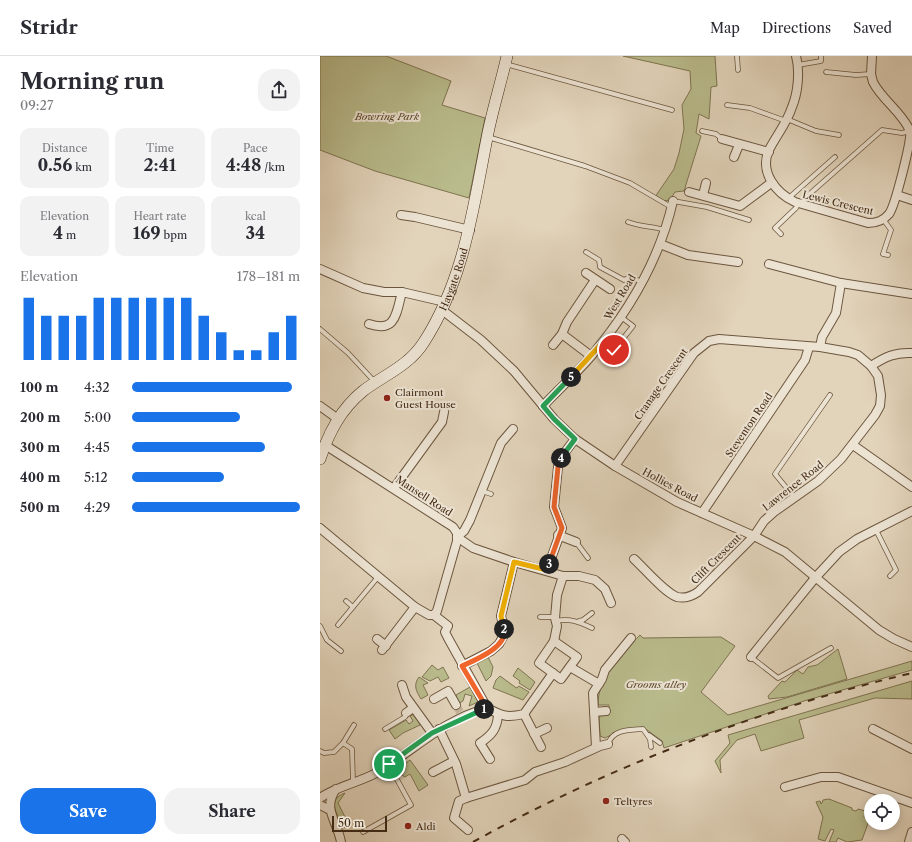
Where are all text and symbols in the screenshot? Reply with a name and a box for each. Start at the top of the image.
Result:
text: Stridr [20,16,78,39]
text: Map [710,19,740,37]
text: Directions [762,19,831,37]
text: Saved [853,19,892,37]
text: Morning run [20,68,164,95]
button: share [258,69,300,111]
text: 09:27 [20,97,53,113]
park label: Bowring Park [354,110,420,123]
text: Distance [42,141,87,155]
text: Time [146,141,174,155]
text: Pace [243,141,268,155]
text: 0.56 [37,155,72,175]
text: 2:41 [144,155,176,175]
text: 4:48 [226,155,261,175]
text: km [72,160,92,174]
text: /km [261,160,285,174]
street label: Lewis Crescent [801,188,875,218]
text: Elevation [40,209,89,223]
text: Heart rate [133,209,187,223]
text: kcal [245,209,266,223]
text: 4 [53,223,63,243]
text: 169 [133,223,161,243]
text: 34 [245,223,265,243]
text: m [63,228,76,242]
text: bpm [161,228,187,242]
street label: Haygate Road [436,246,470,313]
text: Elevation [20,268,78,284]
text: 178–181 m [237,268,300,284]
street label: West Road [601,272,639,323]
pin [597,333,631,367]
icon: check [603,339,625,361]
street label: Cranage Crescent [631,345,691,422]
pin: 5 [561,367,581,387]
text: 5 [568,370,574,384]
text: 100 m [20,379,59,395]
text: 4:32 [84,379,110,395]
place label: Clairmont Guest House [395,386,456,411]
street label: Steventon Road [723,390,775,460]
marker: Clairmont Guest House [382,393,392,403]
text: 200 m [20,409,60,425]
text: 5:00 [84,409,111,425]
text: 300 m [20,439,60,455]
text: 4:45 [84,439,110,455]
pin: 4 [551,448,571,468]
text: 4 [558,451,564,465]
street label: Lawrence Road [760,458,826,514]
street label: Hollies Road [640,465,700,505]
text: 400 m [20,469,60,485]
text: 5:12 [84,469,108,485]
street label: Mansell Road [393,473,455,519]
text: 500 m [20,499,60,515]
text: 4:29 [84,499,110,515]
street label: Clift Crescent [688,531,744,587]
pin: 3 [539,554,559,574]
text: 3 [546,557,552,571]
pin: 2 [494,619,514,639]
text: 2 [501,622,507,636]
park label: Grooms alley [626,678,686,691]
pin: 1 [474,699,494,719]
text: 1 [482,702,486,716]
pin [372,747,406,781]
icon: arrive [378,753,400,775]
button: Save [20,788,156,834]
button: Share [164,788,300,834]
map controls [864,794,900,830]
button: locate [864,794,900,830]
place label: Teltyres [614,795,652,808]
marker: Teltyres [601,796,611,806]
scale bar [332,814,387,833]
text: 50 m [338,816,364,830]
place label: Aldi [415,820,436,833]
marker: Aldi [403,821,413,831]

